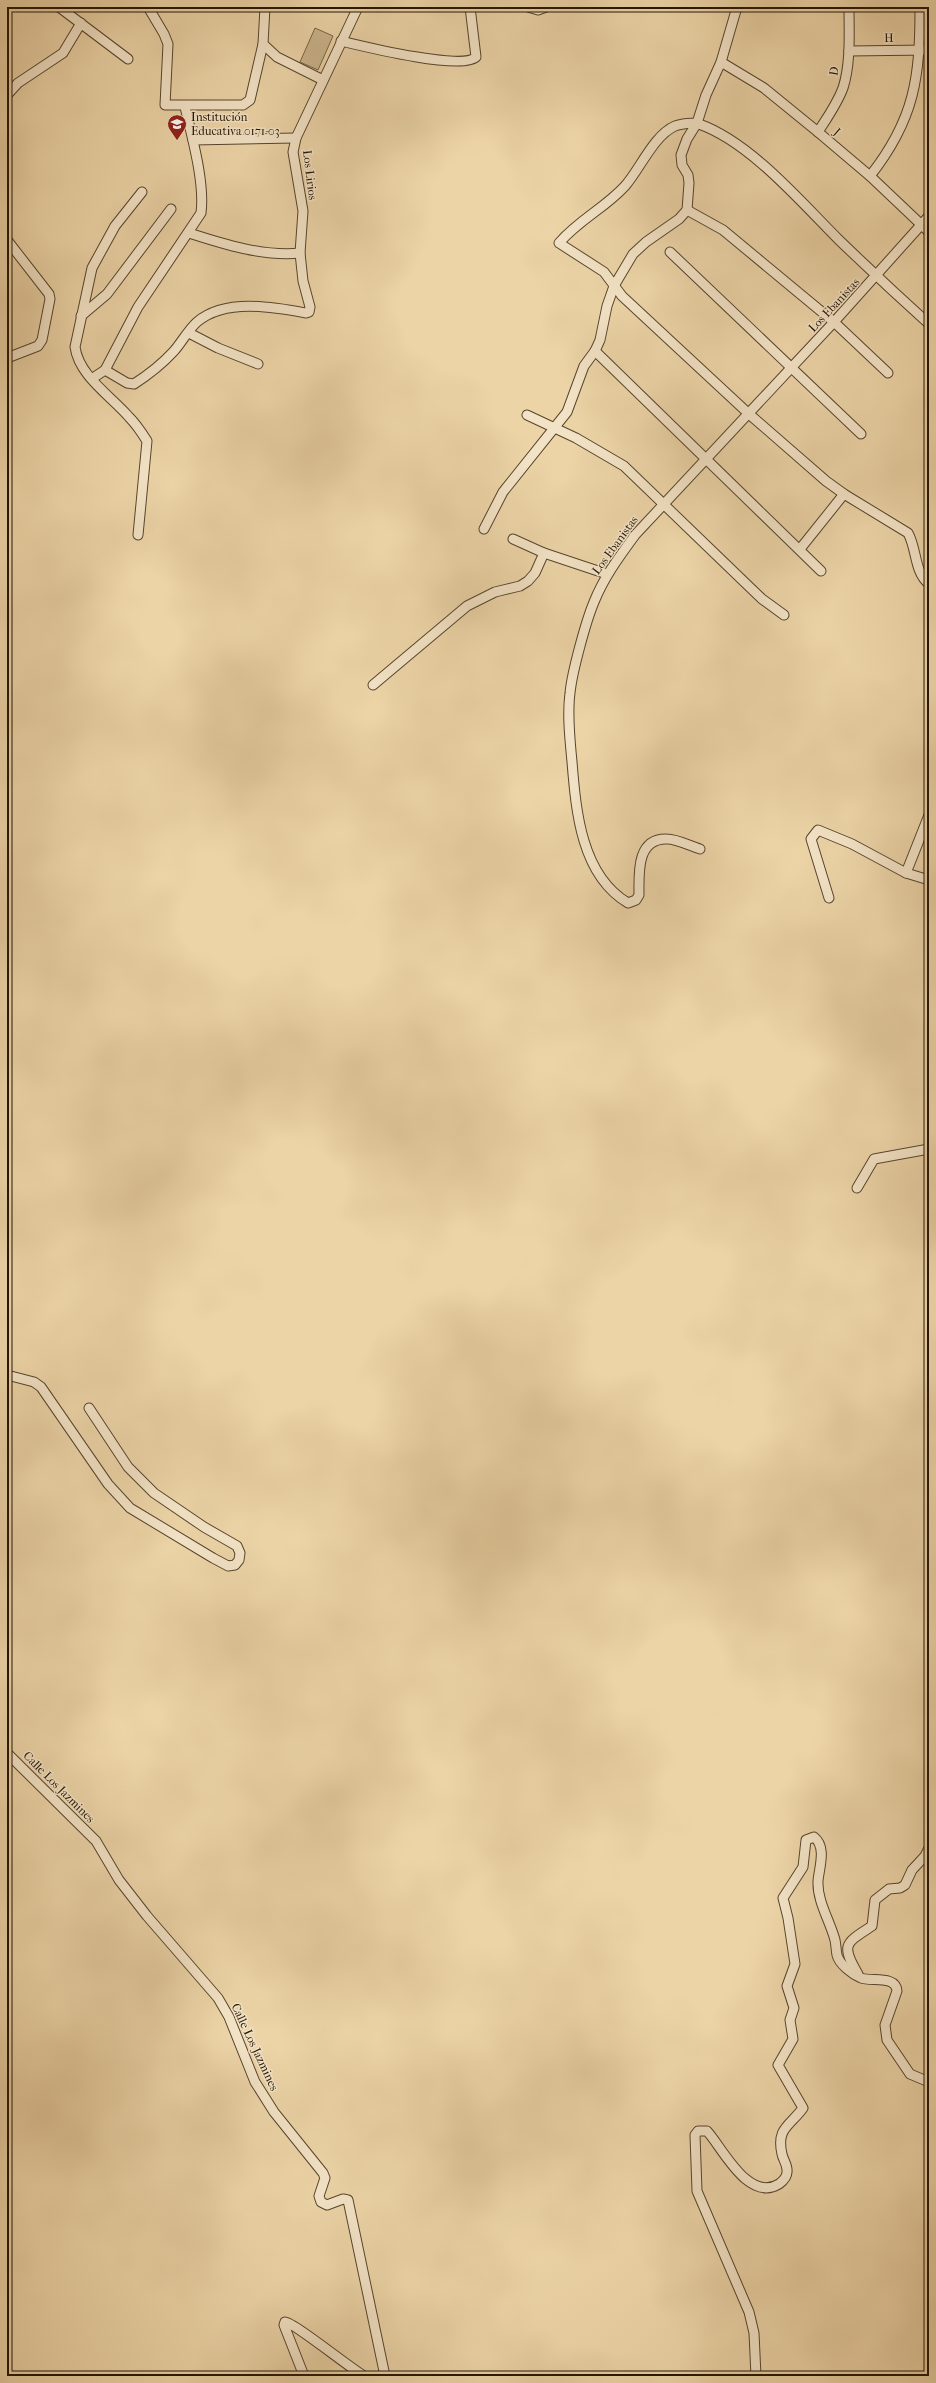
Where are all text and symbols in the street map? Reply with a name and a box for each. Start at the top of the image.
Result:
street label: H [884,31,894,45]
street label: D [826,65,842,77]
place label: Institución Educativa 0171-03 [191,110,280,138]
school or university icon: Institución Educativa 0171-03 [166,113,188,141]
street label: J [830,125,844,139]
street label: Los Lirios [300,149,320,201]
street label: Los Ebanistas [805,275,863,335]
street label: Los Ebanistas [589,513,641,577]
street label: Calle Los Jazmines [20,1748,98,1826]
street label: Calle Los Jazmines [229,2001,282,2094]

